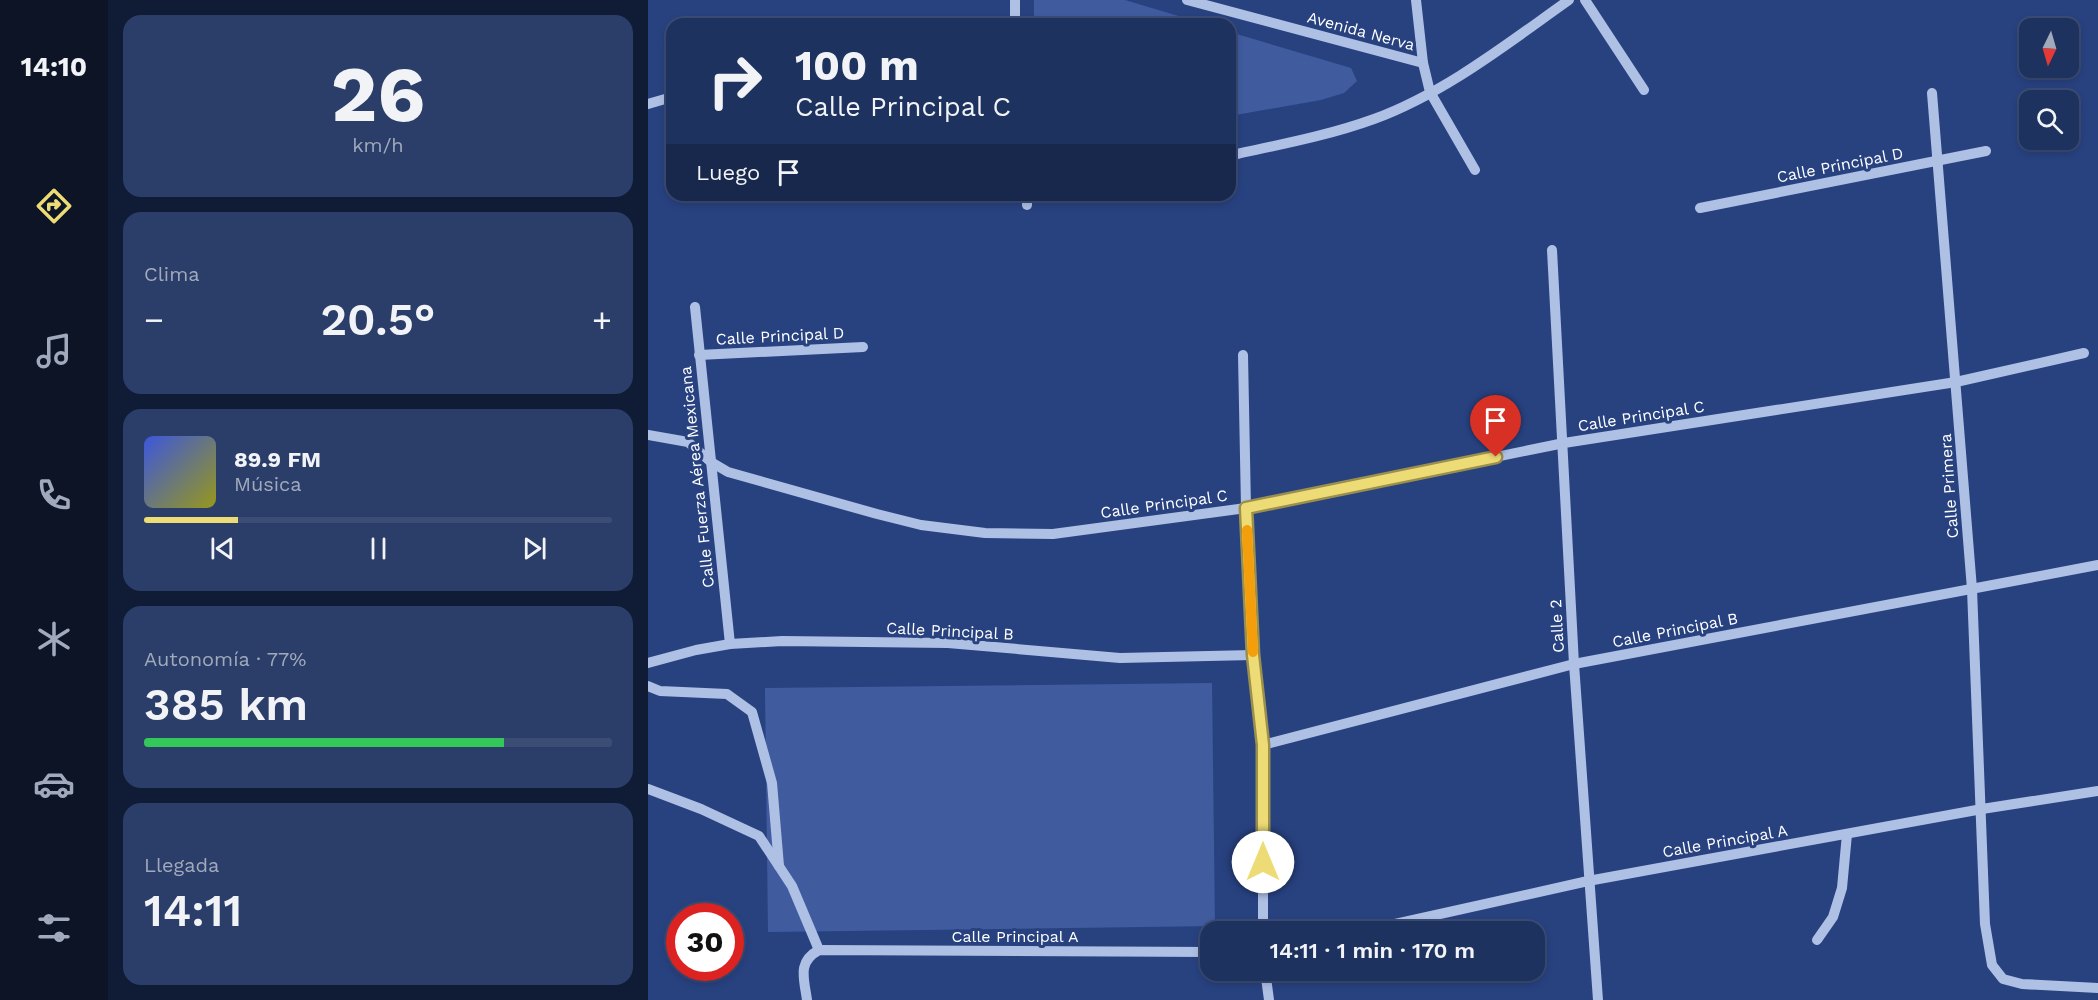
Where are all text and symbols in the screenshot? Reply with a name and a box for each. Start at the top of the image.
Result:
street label: Avenida Nerva [1305,8,1417,54]
north arrow [2019,18,2079,78]
map controls [2019,18,2079,150]
text: 100 m [795,41,919,90]
icon: right [696,42,774,120]
text: 26 [331,48,425,140]
text: 14:10 [21,51,87,83]
button: search [2019,90,2079,150]
text: Calle Principal C [795,91,1011,123]
text: km/h [352,133,404,157]
street label: Calle Principal D [1775,143,1905,187]
icon: arrive [772,156,805,189]
text: Luego [696,160,760,185]
icon: directions [33,185,75,227]
text: Clima [144,262,200,286]
text: 20.5° [320,293,436,346]
text: − [144,300,164,339]
text: + [592,300,612,339]
street label: Calle Principal D [715,323,845,349]
icon: music [33,330,75,372]
street label: Calle Fuerza Aérea Mexicana [676,365,718,589]
pin [1470,395,1521,457]
street label: Calle Principal C [1576,397,1706,435]
icon: arrive [1479,404,1512,437]
street label: Calle Primera [1936,433,1962,539]
text: 89.9 FM [234,447,321,472]
text: Música [234,472,302,496]
icon: phone [33,474,75,516]
street label: Calle Principal C [1099,486,1229,522]
icon: previous [206,532,239,565]
icon: pause [362,532,395,565]
icon: next [518,532,551,565]
street label: Calle 2 [1546,599,1568,653]
street label: Calle Principal B [1611,609,1739,651]
icon: climate [33,618,75,660]
street label: Calle Principal B [886,618,1014,644]
text: Autonomía · 77% [144,647,306,671]
text: 385 km [144,678,308,731]
icon: car [33,763,75,805]
street label: Calle Principal A [1661,821,1790,861]
position arrow [1231,830,1295,894]
text: Llegada [144,853,219,877]
text: 14:11 [144,884,242,937]
speed limit sign: 30 [666,903,744,981]
icon: filters [33,907,75,949]
street label: Calle Principal A [952,927,1079,946]
text: 14:11 · 1 min · 170 m [1270,938,1475,963]

